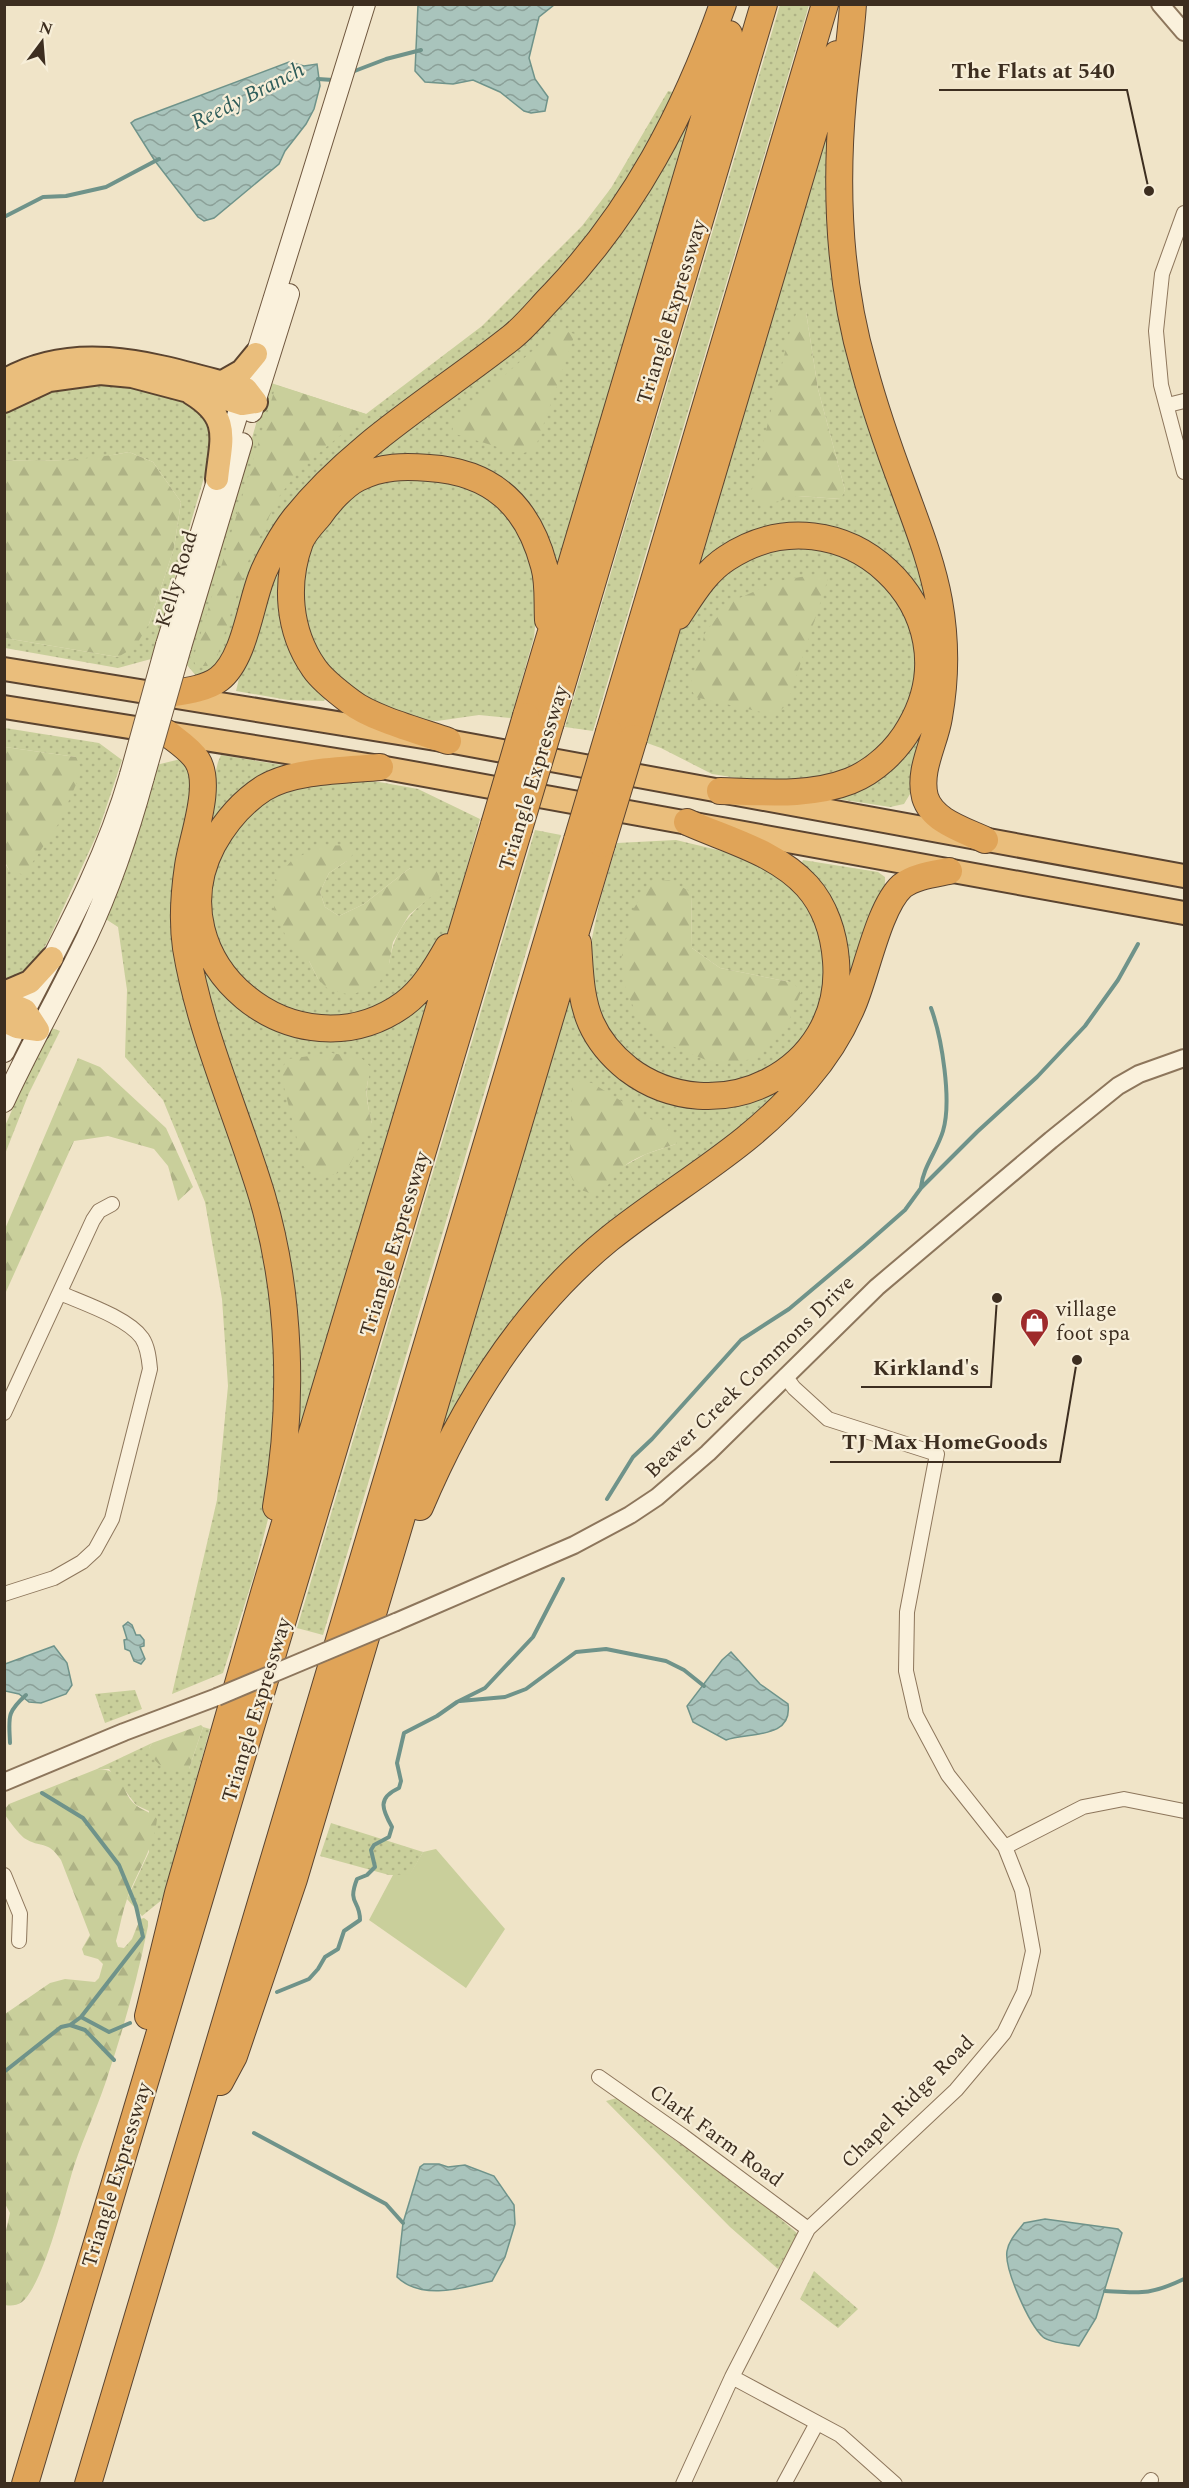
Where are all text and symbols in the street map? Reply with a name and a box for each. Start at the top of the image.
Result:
north arrow [12,12,72,72]
text: N [36,15,55,42]
callout: The Flats at 540 [939,50,1127,90]
water label: Reedy Branch [186,53,310,139]
text: The Flats at 540 [951,55,1115,88]
street label: Triangle Expressway [629,215,716,409]
street label: Kelly Road [147,527,207,631]
street label: Triangle Expressway [491,681,578,875]
street label: Triangle Expressway [352,1147,439,1341]
street label: Beaver Creek Commons Drive [638,1268,862,1486]
place label: village foot spa [1055,1294,1131,1350]
shop icon: village foot spa [1019,1306,1051,1348]
callout: Kirkland's [861,1347,991,1387]
text: Kirkland's [873,1352,979,1385]
callout: TJ Max HomeGoods [830,1422,1060,1462]
text: TJ Max HomeGoods [842,1426,1048,1459]
street label: Triangle Expressway [214,1613,301,1807]
street label: Chapel Ridge Road [834,2028,982,2176]
street label: Clark Farm Road [642,2076,790,2196]
street label: Triangle Expressway [74,2078,161,2272]

